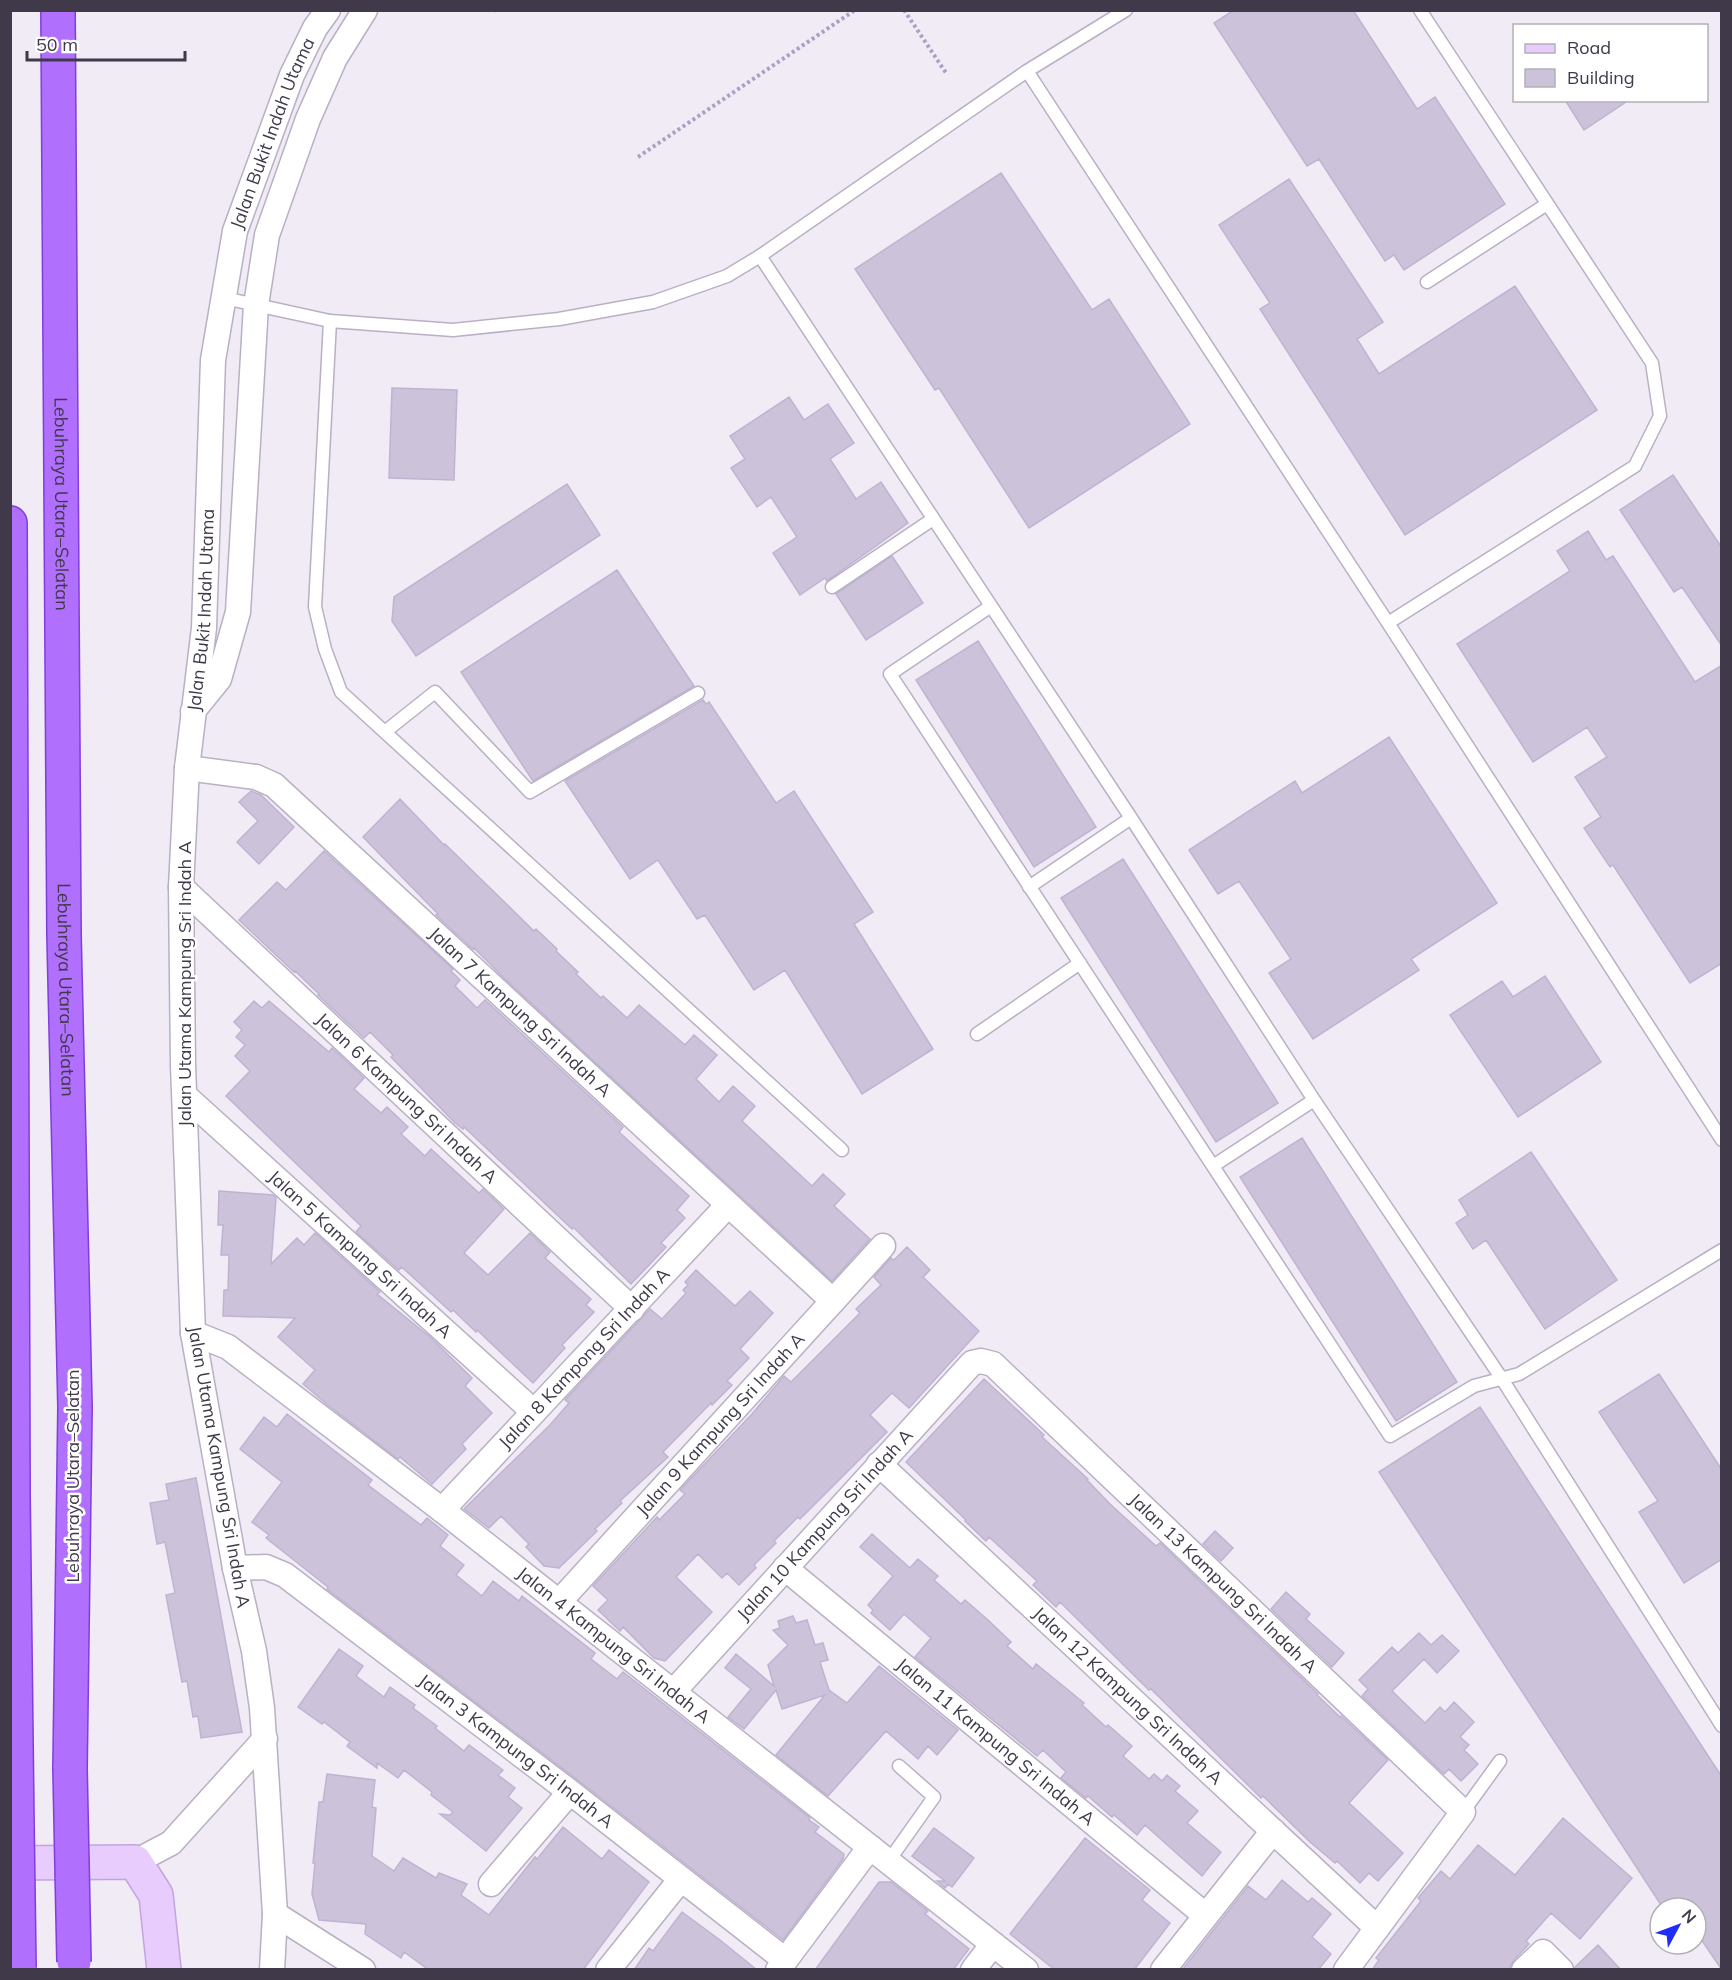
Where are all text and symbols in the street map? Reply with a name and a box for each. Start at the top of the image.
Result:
scale bar [27,24,184,62]
legend [1513,24,1708,102]
text: 50 m [36,33,78,56]
street label: Jalan Bukit Indah Utama [225,34,320,232]
text: Road [1567,36,1611,59]
text: Building [1567,66,1635,89]
street label: Lebuhraya Utara–Selatan [50,397,74,611]
street label: Jalan Bukit Indah Utama [182,508,219,713]
street label: Jalan Utama Kampung Sri Indah A [173,841,196,1127]
street label: Lebuhraya Utara–Selatan [53,883,80,1097]
street label: Jalan 7 Kampung Sri Indah A [424,922,616,1102]
street label: Jalan 6 Kampung Sri Indah A [311,1007,503,1188]
street label: Jalan 5 Kampung Sri Indah A [264,1165,457,1343]
street label: Jalan 8 Kampong Sri Indah A [493,1263,674,1453]
street label: Jalan Utama Kampung Sri Indah A [183,1324,256,1610]
street label: Jalan 9 Kampung Sri Indah A [631,1328,809,1521]
street label: Lebuhraya Utara–Selatan [61,1369,84,1583]
street label: Jalan 10 Kampung Sri Indah A [732,1424,918,1625]
street label: Jalan 13 Kampung Sri Indah A [1125,1488,1322,1678]
street label: Jalan 4 Kampung Sri Indah A [512,1561,715,1728]
street label: Jalan 12 Kampung Sri Indah A [1028,1601,1228,1789]
street label: Jalan 11 Kampung Sri Indah A [892,1653,1100,1830]
street label: Jalan 3 Kampung Sri Indah A [414,1669,619,1833]
north arrow [1648,1896,1708,1956]
text: N [1678,1905,1701,1927]

